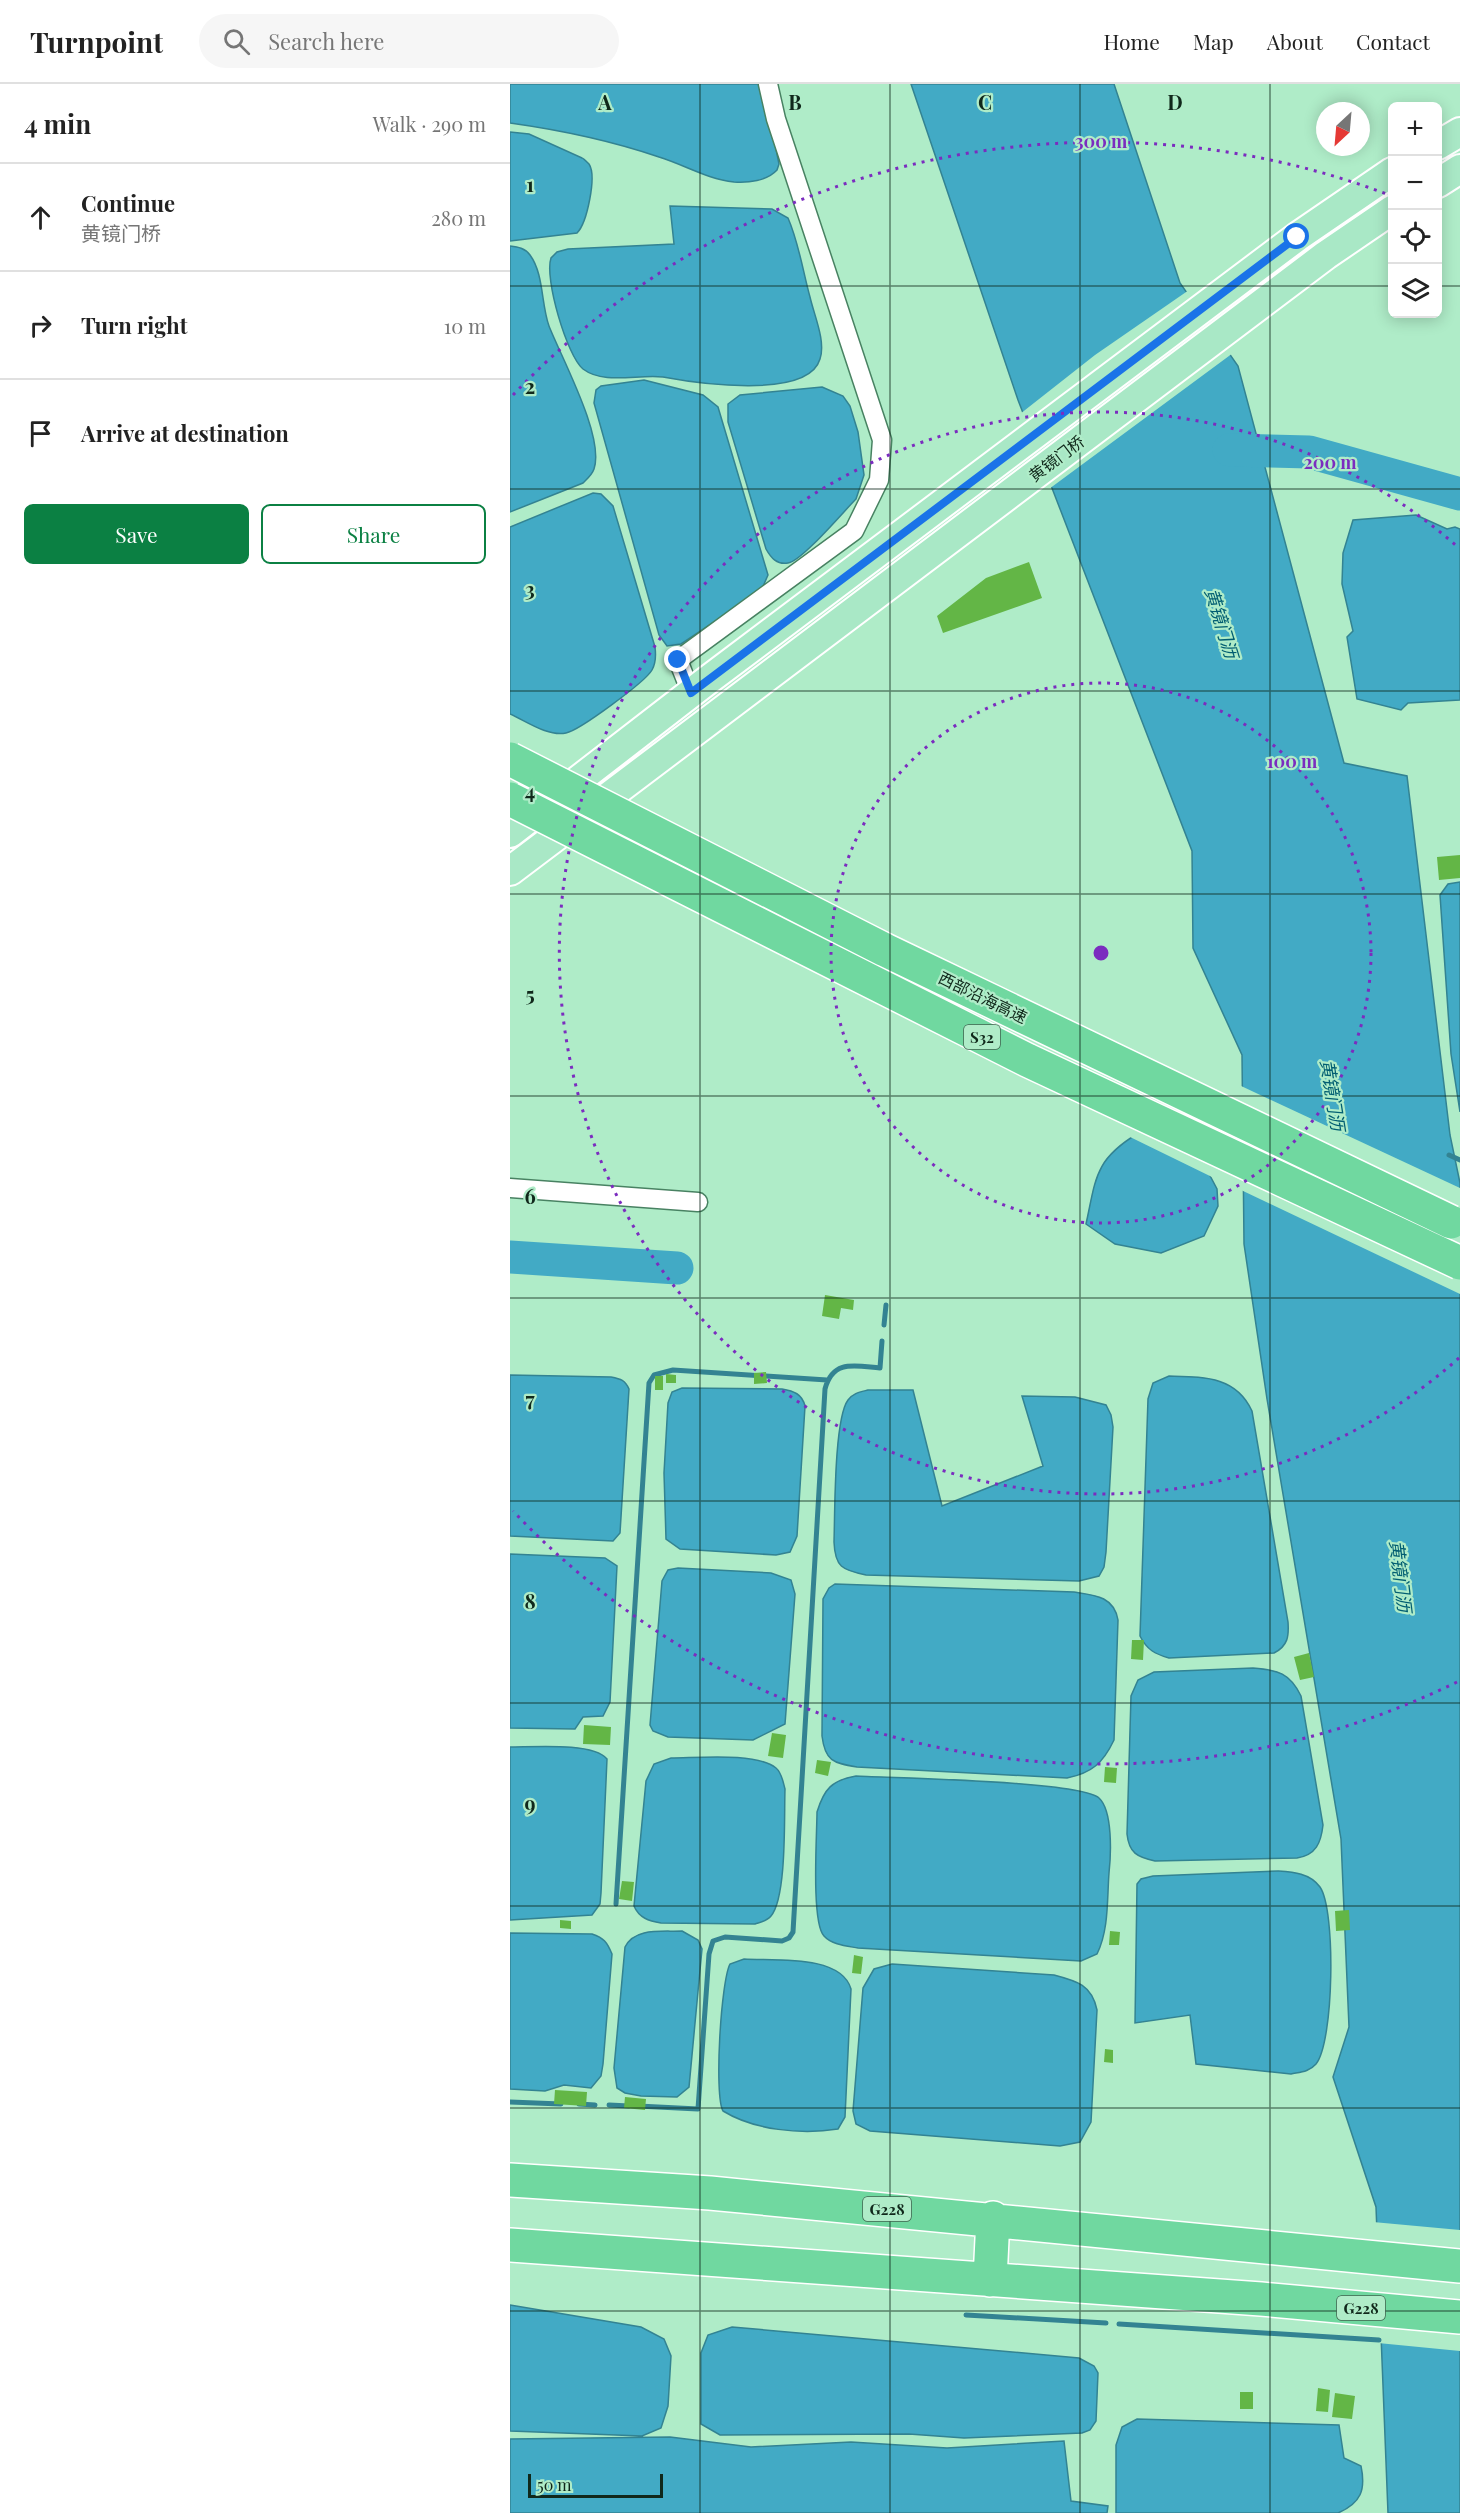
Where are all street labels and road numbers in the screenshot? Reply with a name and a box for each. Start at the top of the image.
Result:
street label: 黄镜门桥 [1024,430,1088,486]
street label: 西部沿海高速 [935,967,1031,1027]
road number: S32 [964,1025,1000,1049]
road number: G228 [863,2197,911,2221]
road number: G228 [1337,2296,1385,2320]

